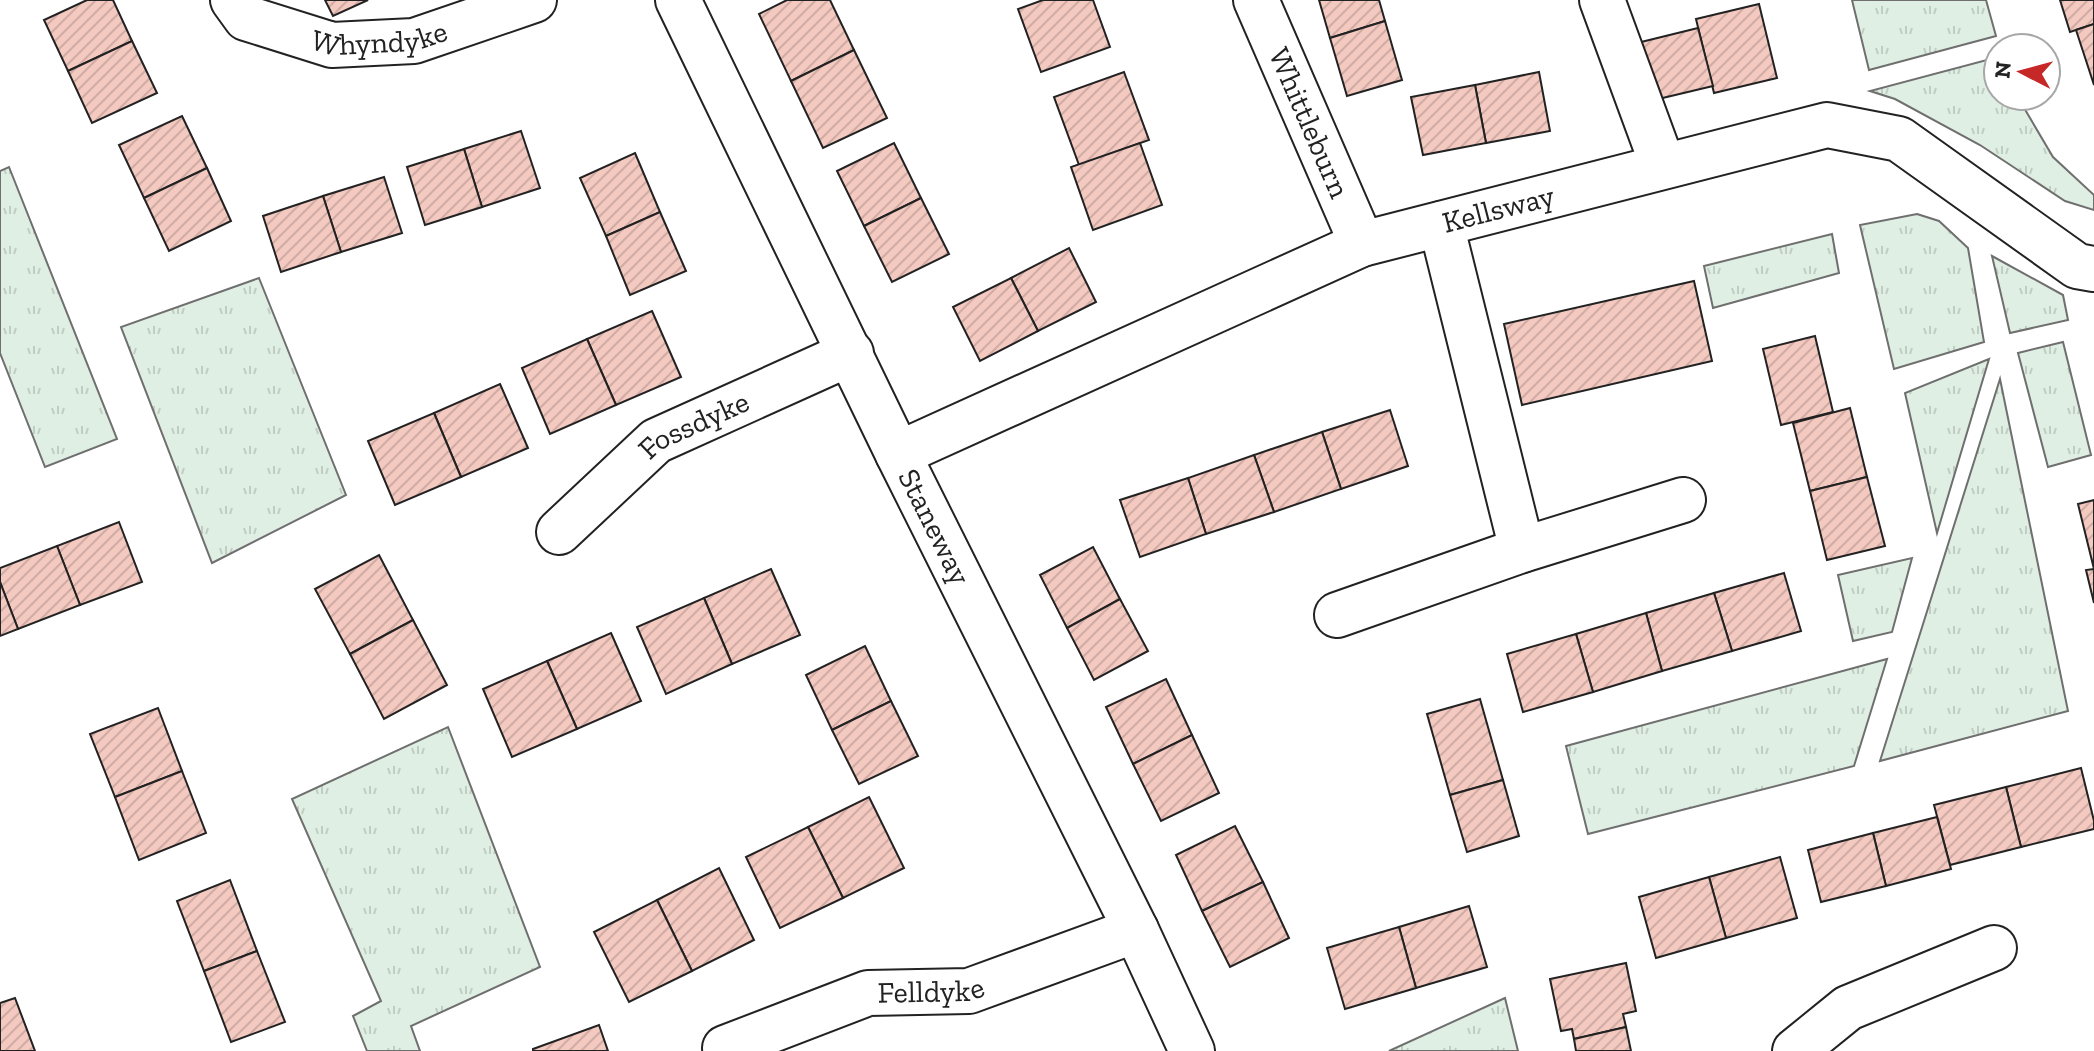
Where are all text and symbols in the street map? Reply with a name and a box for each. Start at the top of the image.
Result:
street label: Whyndyke [307,13,452,64]
north arrow [1982,32,2062,112]
street label: Whittleburn [1261,42,1358,204]
text: N [1988,60,2017,80]
street label: Kellsway [1439,177,1559,241]
street label: Fossdyke [631,383,755,466]
street label: Staneway [890,463,979,591]
street label: Felldyke [877,969,989,1011]

